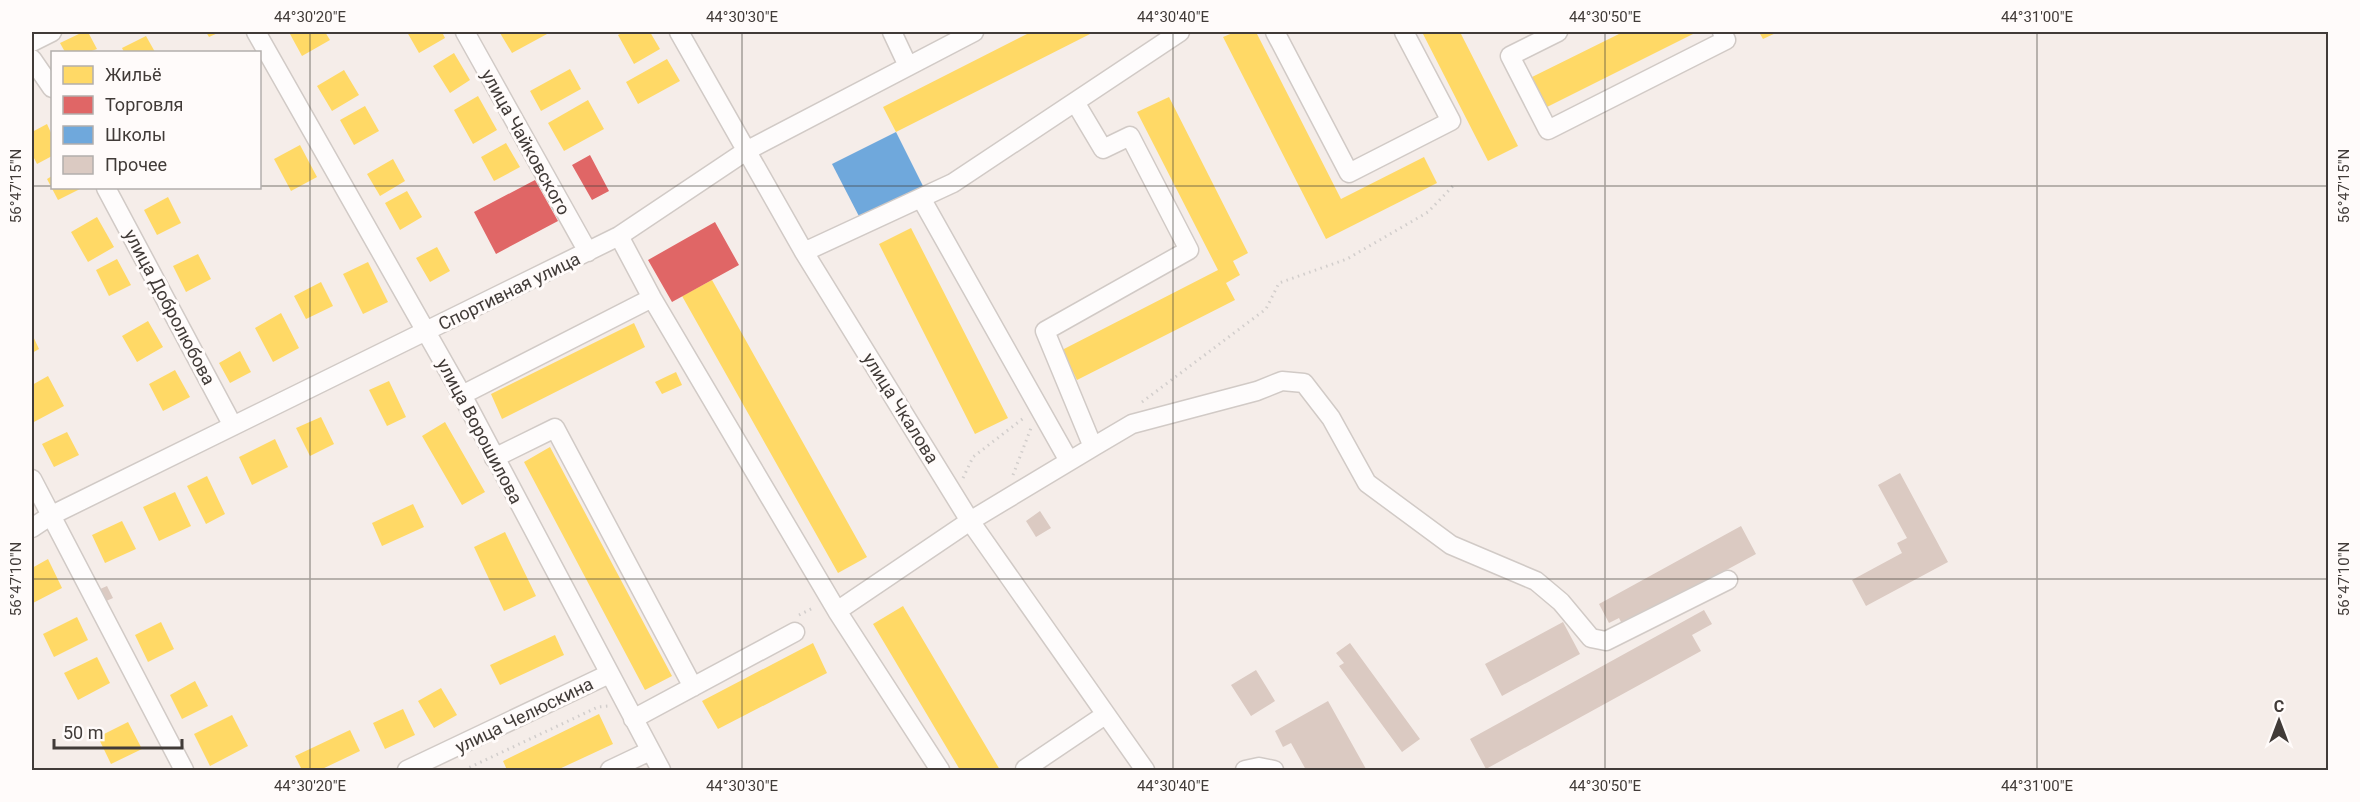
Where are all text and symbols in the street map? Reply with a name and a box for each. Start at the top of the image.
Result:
text: 44°30'20"E [274,8,347,26]
text: 44°30'30"E [706,8,779,26]
text: 44°30'40"E [1137,8,1210,26]
text: 44°30'50"E [1569,8,1642,26]
text: 44°31'00"E [2001,8,2074,26]
legend [51,51,261,189]
text: Жильё [105,64,161,85]
street label: улица Чайковского [477,65,575,219]
text: Торговля [105,94,183,115]
text: Школы [105,124,166,145]
text: 56°47'15"N [7,149,25,223]
text: 56°47'15"N [2335,149,2353,223]
text: Прочее [105,154,167,175]
street label: улица Добролюбова [120,226,220,388]
street label: Спортивная улица [435,248,583,334]
street label: улица Чкалова [859,349,943,467]
street label: улица Ворошилова [433,355,527,507]
text: 56°47'10"N [7,542,25,616]
text: 56°47'10"N [2335,542,2353,616]
street label: улица Челюскина [452,673,596,757]
north arrow [2249,691,2309,751]
text: С [2274,697,2284,716]
scale bar [54,712,182,750]
text: 50 m [63,722,103,743]
text: 44°30'20"E [274,777,347,795]
text: 44°30'30"E [706,777,779,795]
text: 44°30'40"E [1137,777,1210,795]
text: 44°30'50"E [1569,777,1642,795]
text: 44°31'00"E [2001,777,2074,795]

